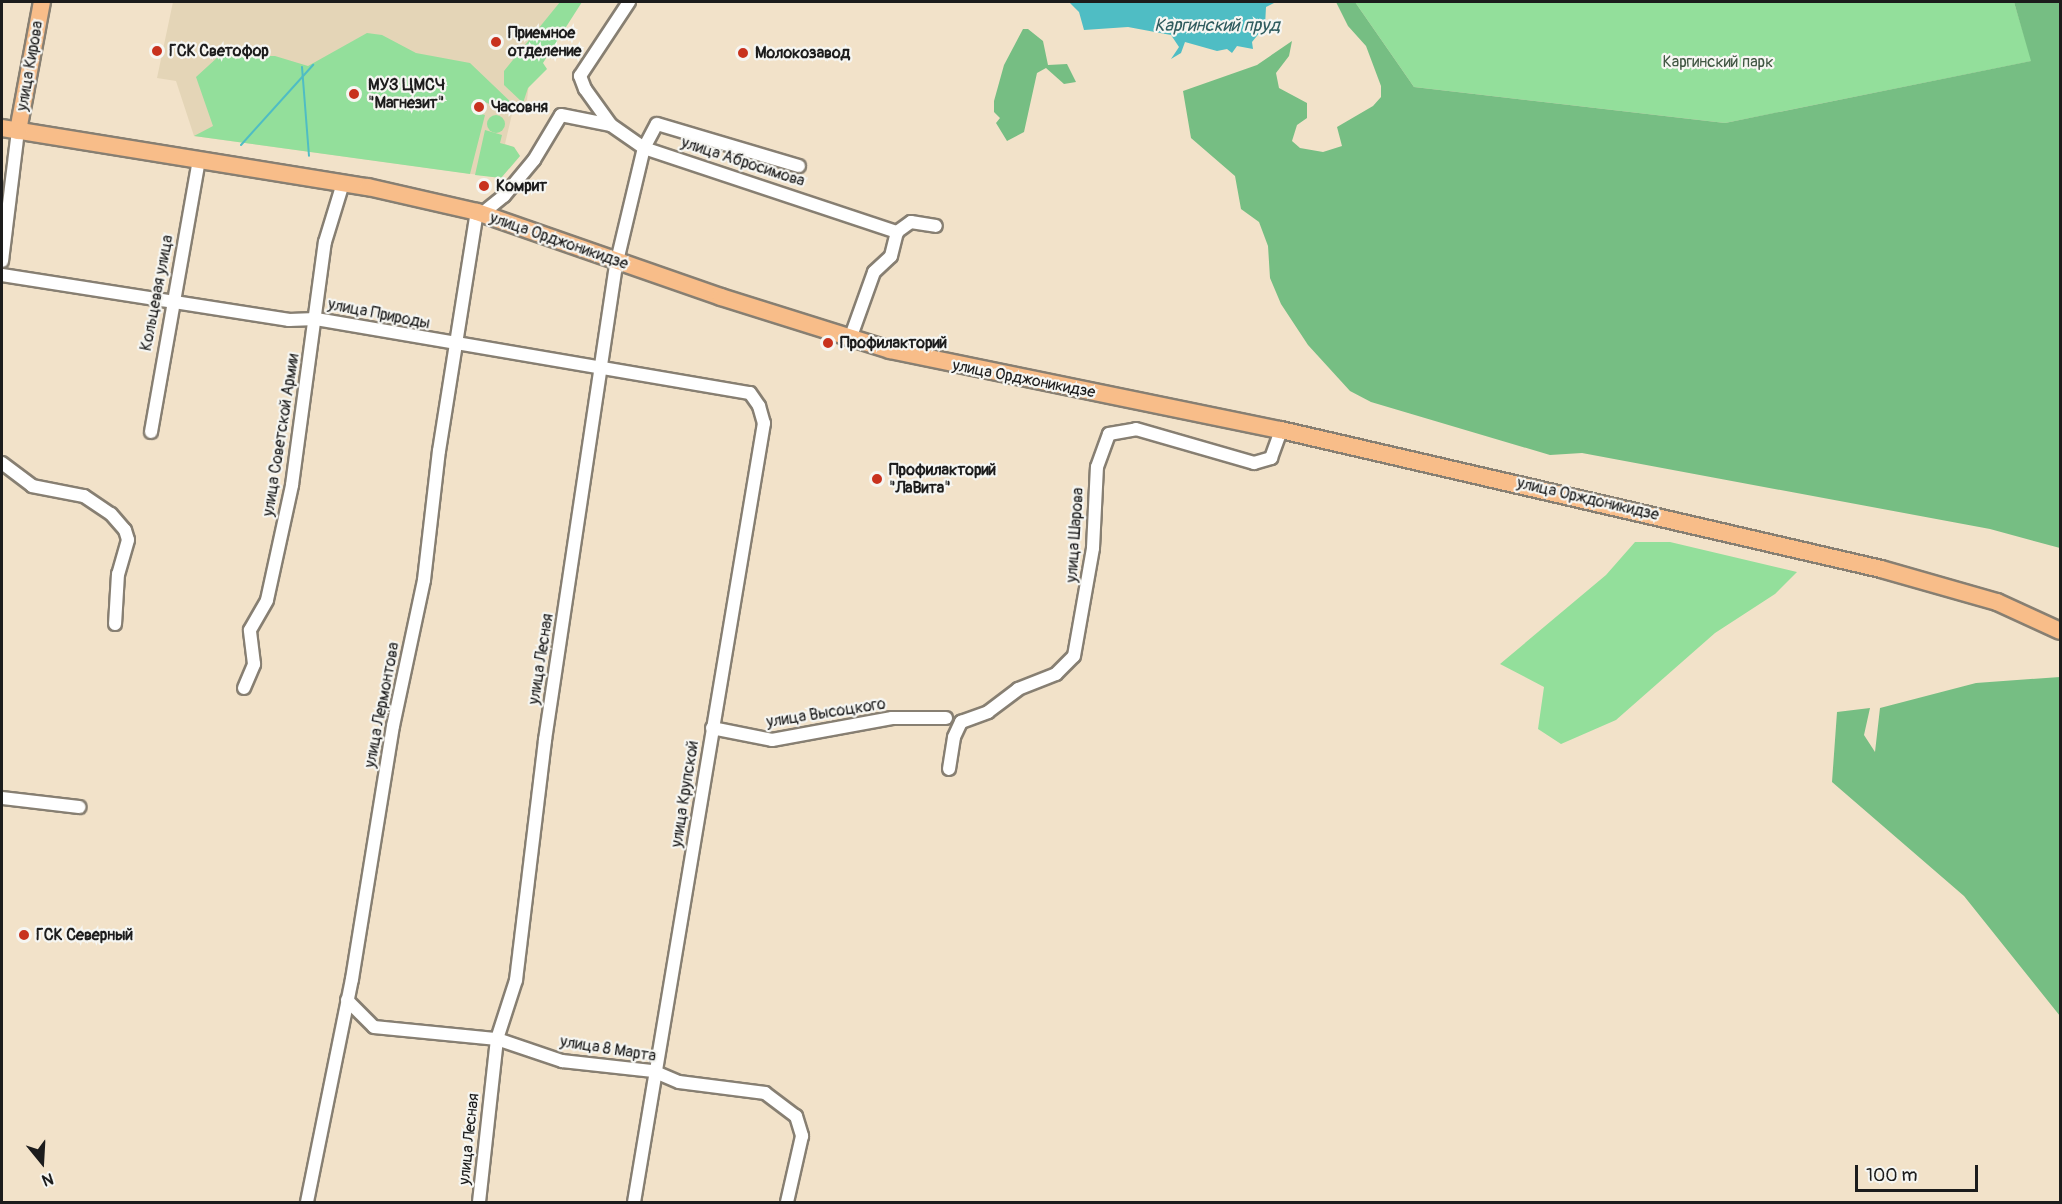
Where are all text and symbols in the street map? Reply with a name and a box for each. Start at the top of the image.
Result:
water label: Каргинский пруд [1154,15,1280,37]
street label: улица Кирова [13,19,47,113]
place label: Приемное отделение [508,23,581,61]
marker: Приемное отделение [489,35,503,49]
place label: ГСК Светофор [169,41,269,61]
place label: Молокозавод [755,43,850,63]
marker: ГСК Светофор [150,44,164,58]
marker: Молокозавод [736,46,750,60]
park label: Каргинский парк [1663,52,1773,72]
place label: МУЗ ЦМСЧ "Магнезит" [368,75,445,113]
marker: МУЗ ЦМСЧ "Магнезит" [345,85,363,103]
place label: Часовня [491,97,548,117]
marker: Часовня [472,100,486,114]
street label: улица Абросимова [679,133,807,191]
place label: Комрит [496,176,547,196]
marker: Комрит [477,179,491,193]
street label: улица Орджоникидзе [487,208,631,274]
street label: Кольцевая улица [136,233,178,353]
street label: улица Природы [326,295,432,333]
place label: Профилакторий [840,333,947,353]
marker: Профилакторий [821,336,835,350]
street label: улица Советской Армии [259,352,303,518]
street label: улица Орджоникидзе [951,356,1097,402]
place label: Профилакторий "ЛаВита" [889,460,996,498]
marker: Профилакторий "ЛаВита" [870,472,884,486]
street label: улица Орждоникидзе [1515,473,1661,525]
street label: улица Шарова [1062,487,1088,583]
street label: улица Лесная [524,612,558,706]
street label: улица Лермонтова [360,641,404,769]
street label: улица Высоцкого [765,694,887,732]
street label: улица Крупской [667,739,703,849]
place label: ГСК Северный [36,925,133,945]
marker: ГСК Северный [17,928,31,942]
street label: улица 8 Марта [559,1032,657,1066]
street label: улица Лесная [455,1092,483,1186]
north arrow [12,1132,72,1192]
scale bar [1858,1153,1981,1191]
text: 100 m [1866,1164,1918,1187]
text: N [39,1168,56,1190]

